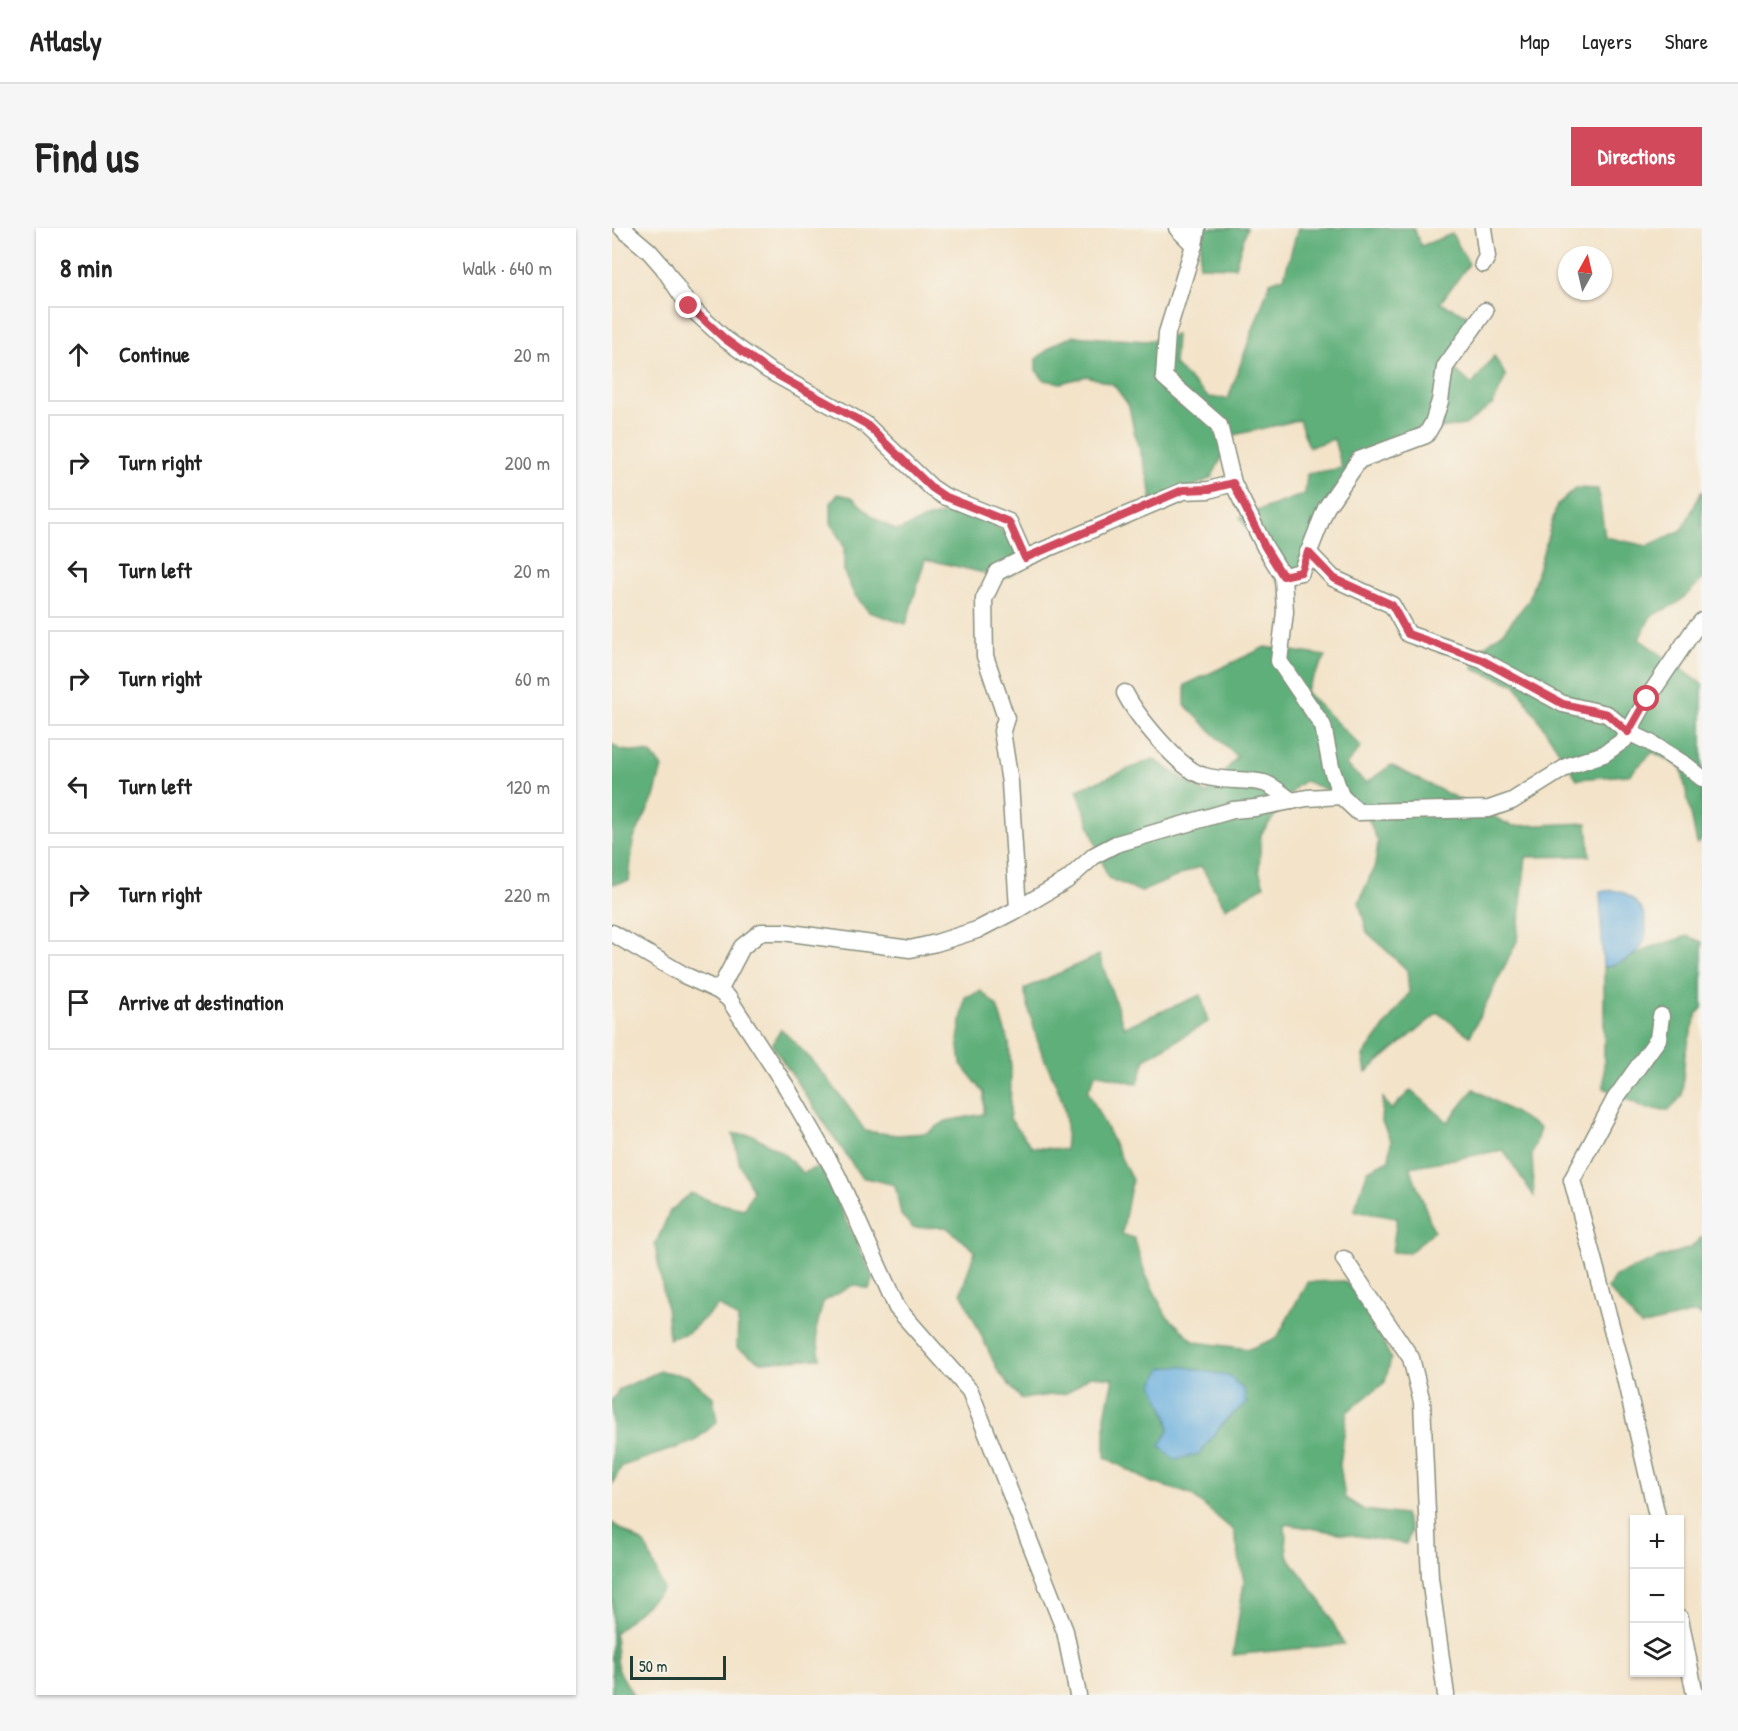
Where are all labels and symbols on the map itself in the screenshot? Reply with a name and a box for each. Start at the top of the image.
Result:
north arrow [1558,246,1612,300]
route end [675,292,701,318]
route start [1633,685,1659,711]
scale bar [630,1653,726,1680]

